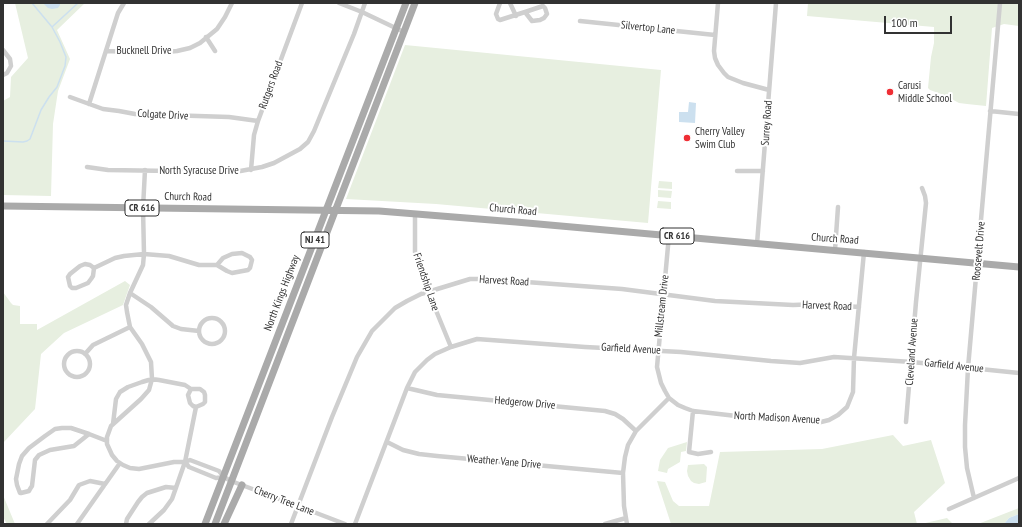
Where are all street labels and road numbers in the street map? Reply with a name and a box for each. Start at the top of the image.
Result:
street label: Silvertop Lane [620,19,676,37]
street label: Bucknell Drive [117,44,171,58]
street label: Rutgers Road [256,59,286,111]
street label: Surrey Road [759,100,775,146]
street label: Colgate Drive [137,107,189,123]
street label: North Syracuse Drive [159,164,239,178]
street label: Church Road [164,190,212,204]
road number: CR 616 [125,200,159,216]
street label: Church Road [489,201,537,219]
street label: Roosevelt Drive [970,221,988,281]
road number: CR 616 [660,228,694,244]
street label: Church Road [811,231,859,247]
road number: NJ 41 [301,232,329,248]
street label: Friendship Lane [410,251,442,313]
street label: North Kings Highway [261,253,303,333]
street label: Harvest Road [479,273,529,289]
street label: Millstream Drive [652,274,672,338]
street label: Harvest Road [802,299,852,313]
street label: Cleveland Avenue [903,318,921,386]
street label: Garfield Avenue [601,341,661,357]
street label: Garfield Avenue [924,356,984,376]
street label: Hedgerow Drive [494,394,556,412]
street label: North Madison Avenue [734,409,820,427]
street label: Weather Vane Drive [466,452,542,472]
street label: Cherry Tree Lane [252,483,316,519]

